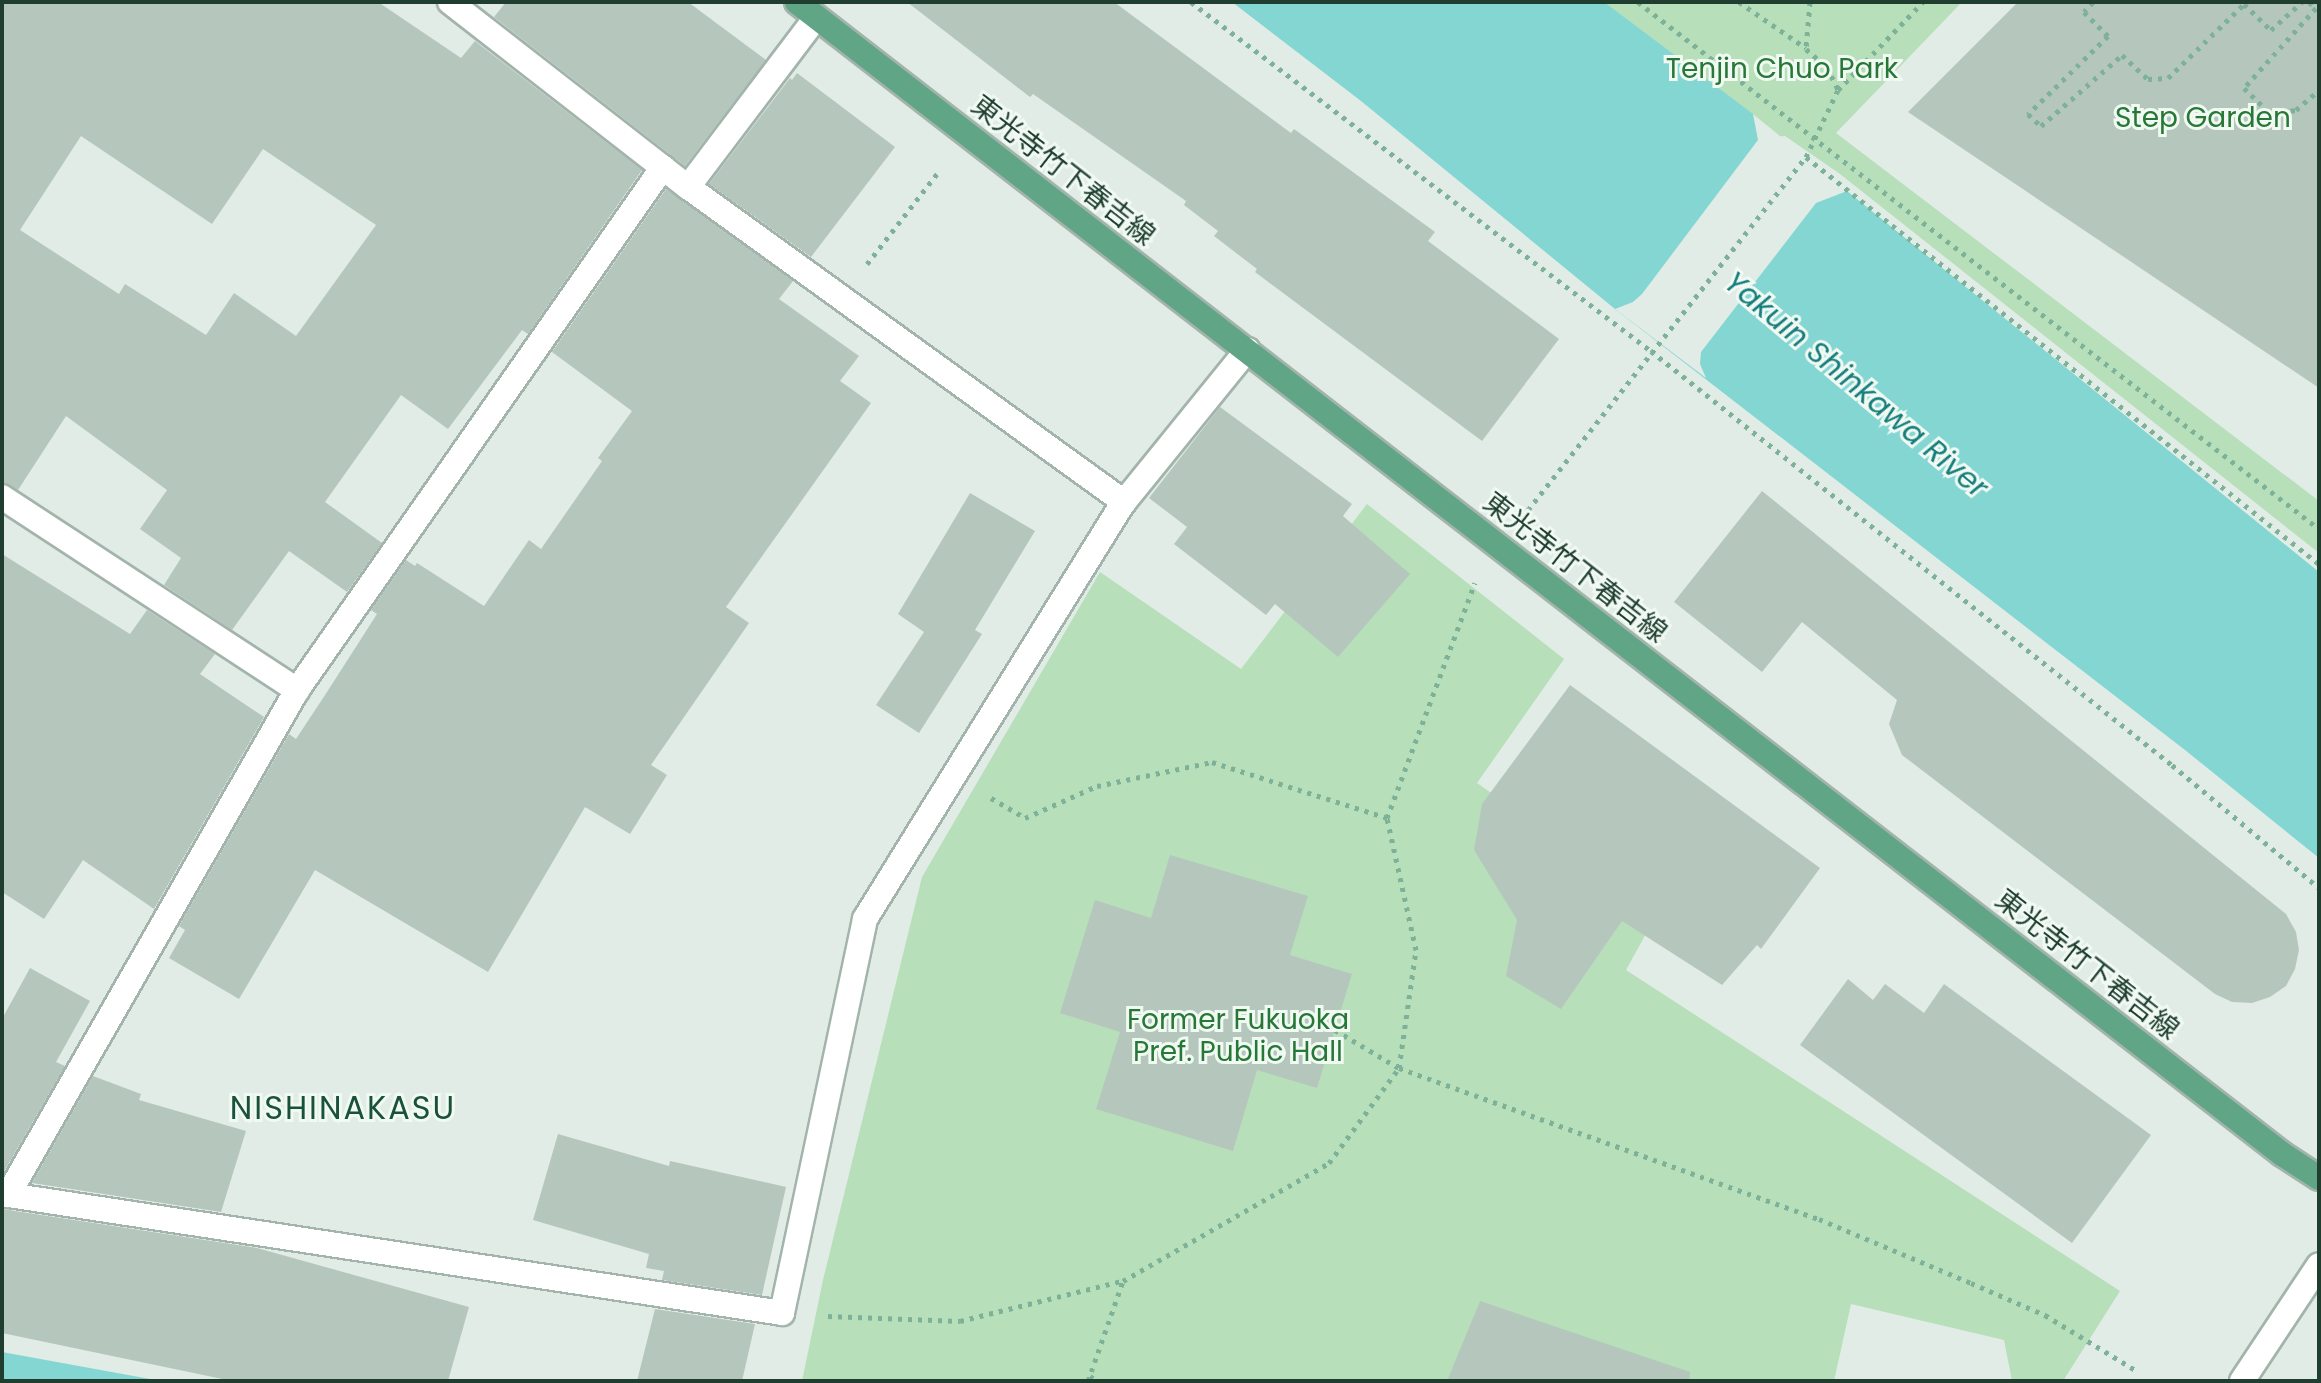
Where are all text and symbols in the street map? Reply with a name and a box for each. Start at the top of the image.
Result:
park label: Tenjin Chuo Park [1666,52,1898,86]
street label: 東光寺竹下春吉線 [964,89,1162,253]
park label: Step Garden [2115,101,2291,135]
water label: Yakuin Shinkawa River [1717,264,1995,506]
street label: 東光寺竹下春吉線 [1476,486,1674,650]
street label: 東光寺竹下春吉線 [1988,883,2186,1047]
park label: Former Fukuoka Pref. Public Hall [1127,1003,1349,1069]
district label: NISHINAKASU [230,1089,456,1127]

